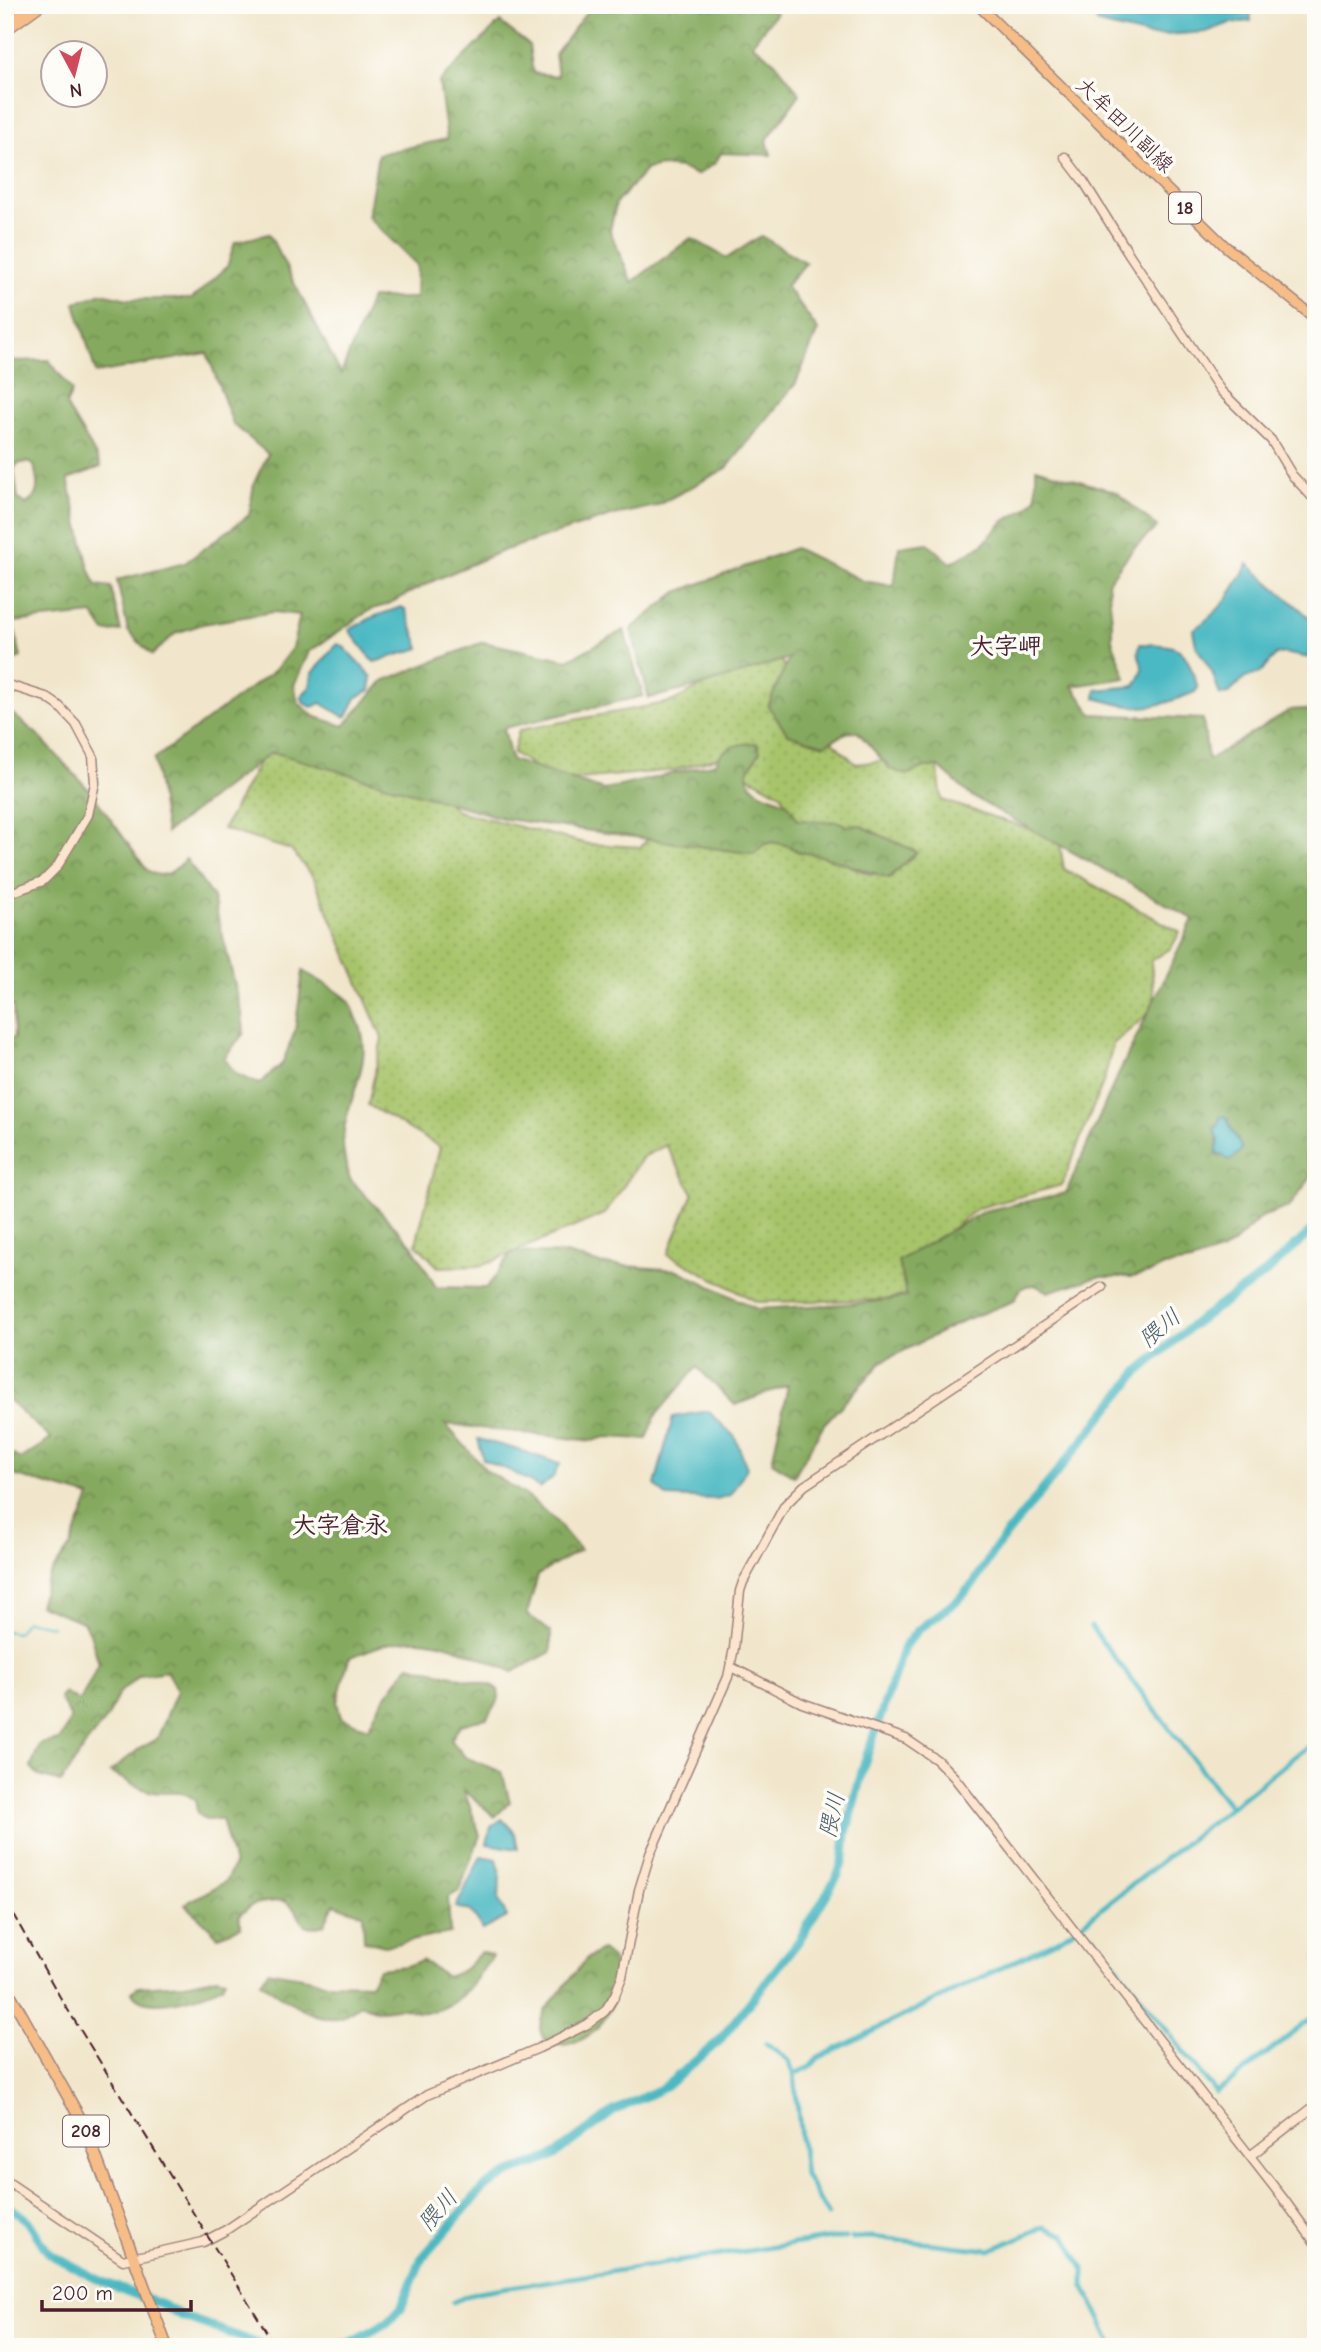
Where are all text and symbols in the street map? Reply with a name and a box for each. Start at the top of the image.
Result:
north arrow [38,38,108,108]
street label: 大牟田川副線 [1071,73,1179,177]
text: N [68,78,83,102]
road number: 18 [1169,192,1201,224]
district label: 大字岬 [970,632,1042,660]
water label: 隈川 [1134,1303,1186,1353]
district label: 大字倉永 [292,1511,388,1539]
water label: 隈川 [814,1790,850,1840]
road number: 208 [63,2116,109,2146]
water label: 隈川 [413,2184,463,2236]
scale bar [42,2268,191,2312]
text: 200 m [52,2281,113,2305]

